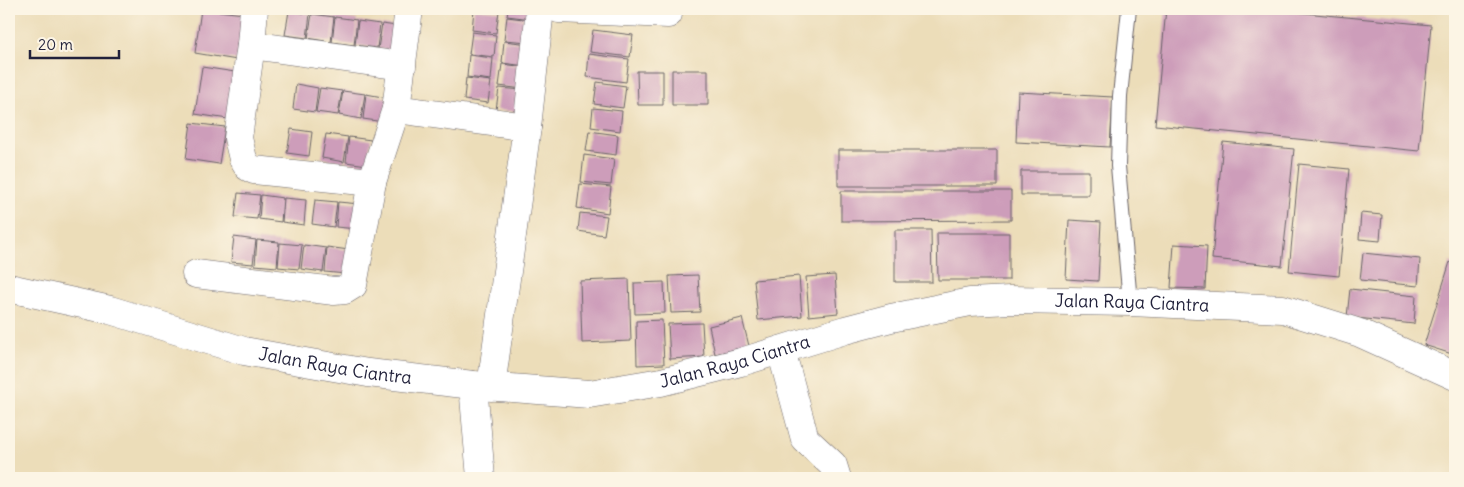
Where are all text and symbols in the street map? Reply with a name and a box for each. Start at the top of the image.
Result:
scale bar [30,28,119,60]
text: 20 m [38,35,73,54]
street label: Jalan Raya Ciantra [1054,289,1210,317]
street label: Jalan Raya Ciantra [657,330,813,393]
street label: Jalan Raya Ciantra [257,342,413,389]

